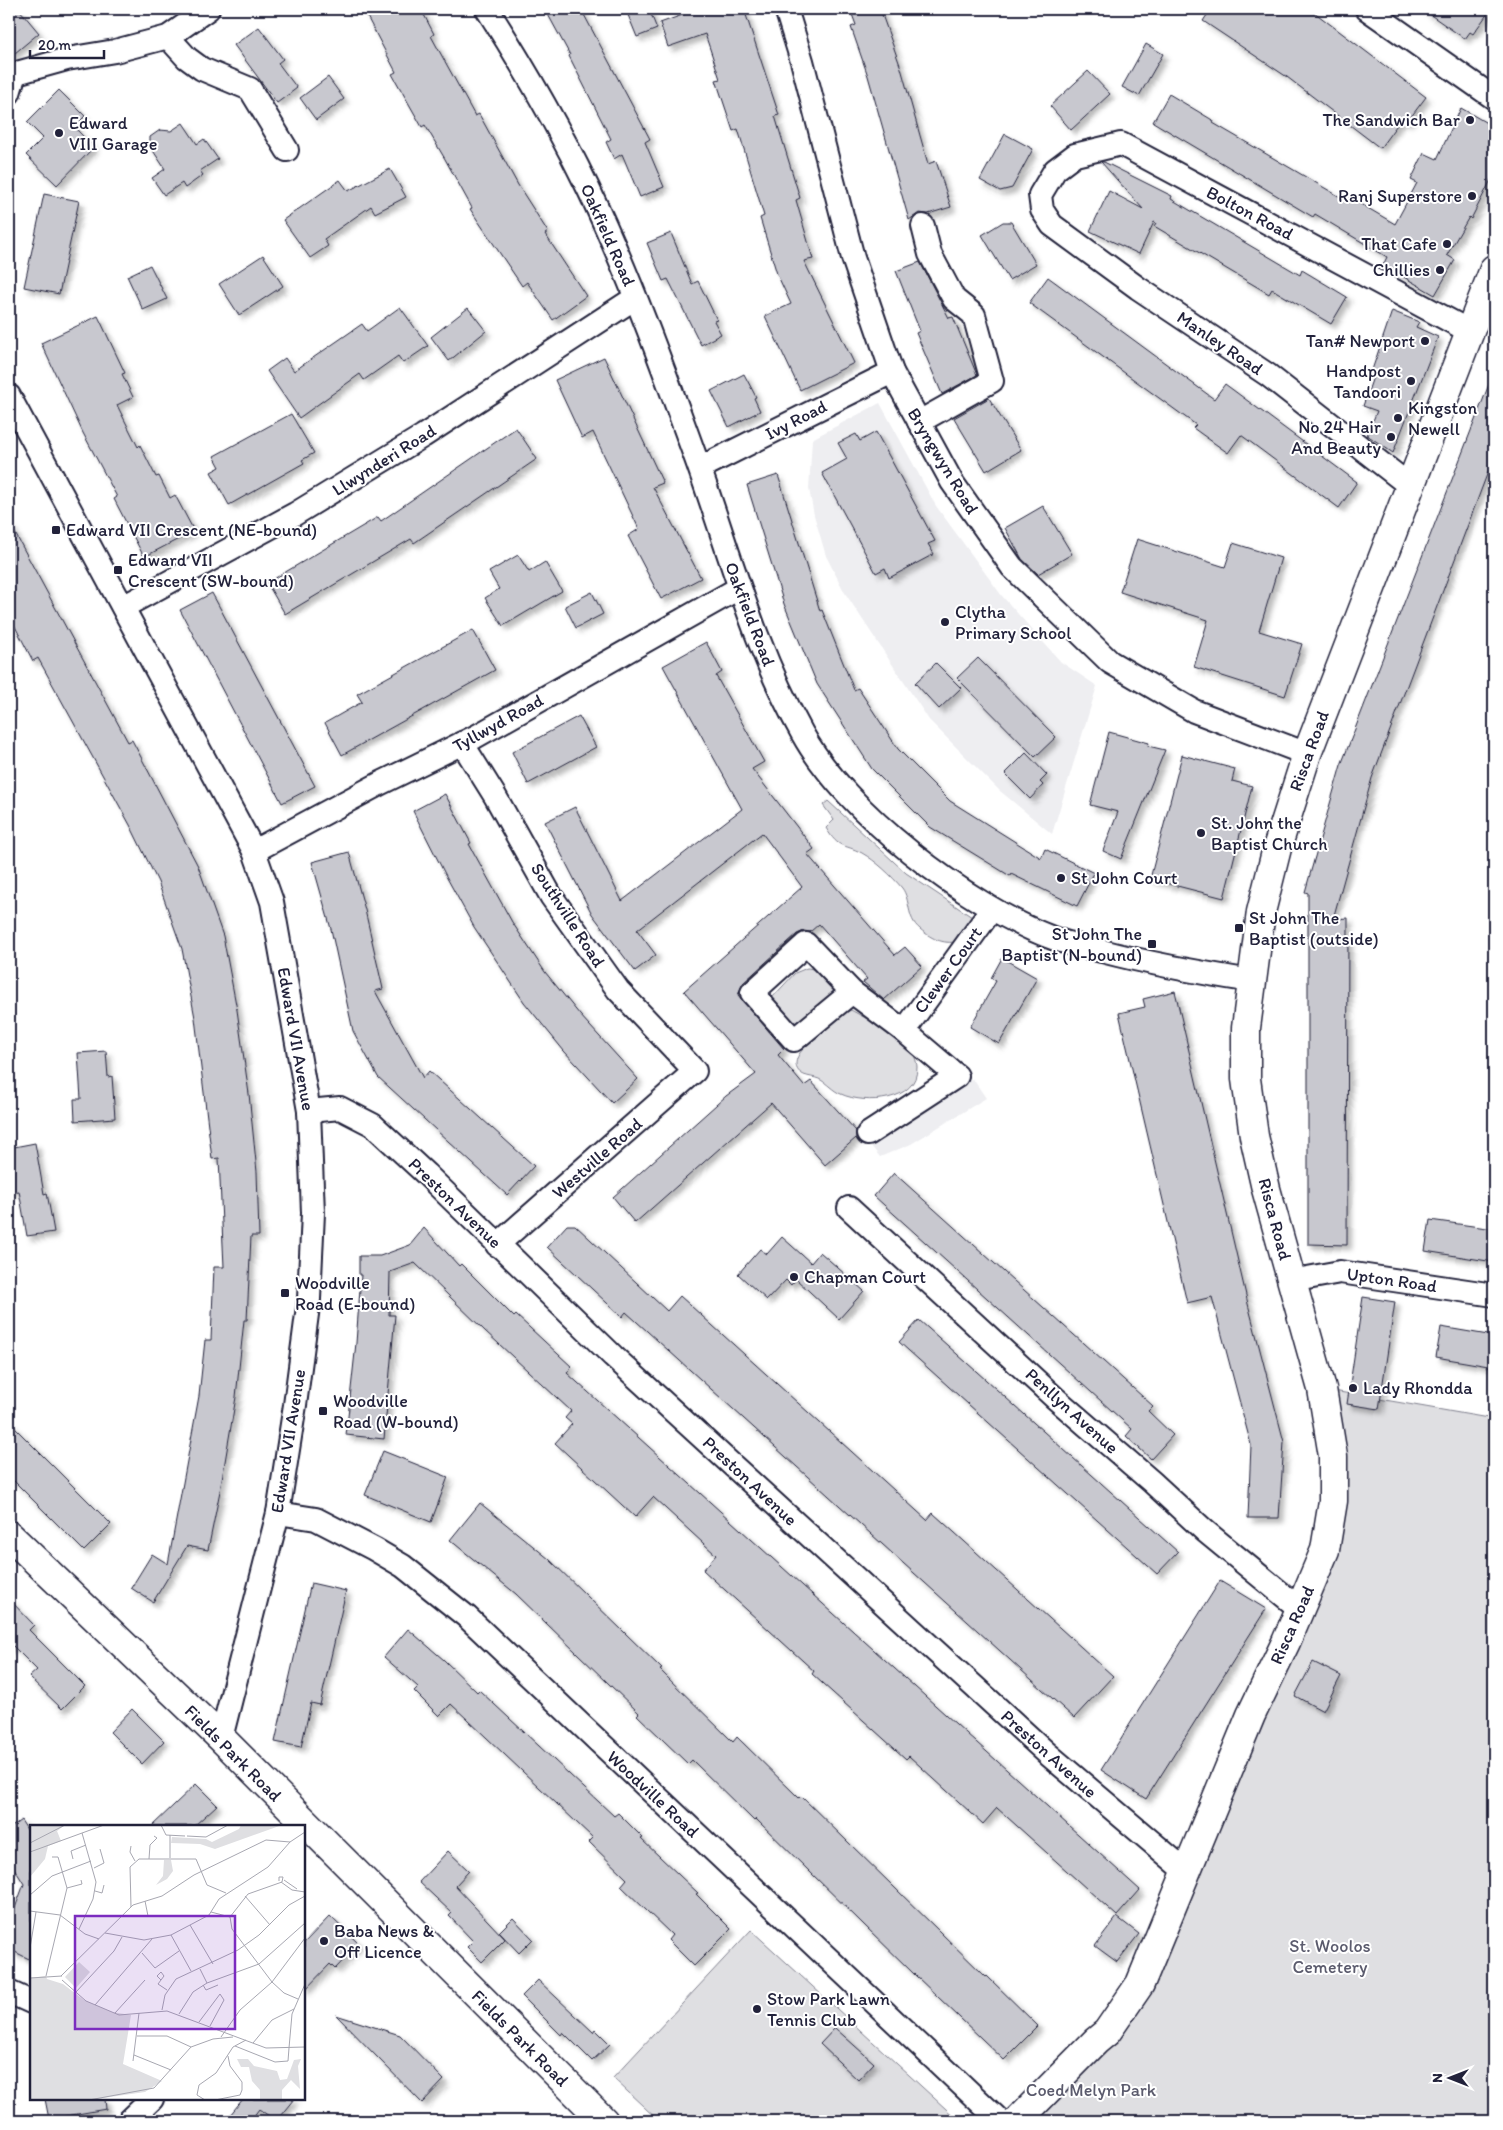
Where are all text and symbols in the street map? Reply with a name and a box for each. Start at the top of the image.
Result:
scale bar [30,28,104,60]
text: 20 m [38,36,72,54]
place label: The Sandwich Bar [1322,109,1461,131]
place label: Edward VIII Garage [69,112,157,155]
marker: The Sandwich Bar [1464,114,1476,126]
marker: Edward VIII Garage [53,127,65,139]
street label: Oakfield Road [576,180,640,290]
street label: Bolton Road [1203,181,1297,245]
place label: Ranj Superstore [1338,185,1462,207]
marker: Ranj Superstore [1466,190,1478,202]
place label: That Cafe [1361,233,1437,255]
marker: That Cafe [1441,238,1453,250]
place label: Chillies [1373,259,1430,281]
marker: Chillies [1434,264,1446,276]
street label: Manley Road [1173,306,1267,380]
place label: Tan# Newport [1306,330,1415,352]
marker: Tan# Newport [1419,335,1431,347]
place label: Handpost Tandoori [1326,360,1401,403]
marker: Handpost Tandoori [1405,375,1417,387]
street label: Ivy Road [762,395,831,445]
place label: Kingston Newell [1408,397,1477,440]
street label: Bryngwyn Road [903,404,984,518]
marker: Kingston Newell [1392,412,1404,424]
place label: No 24 Hair And Beauty [1291,416,1382,459]
street label: Llwynderi Road [328,419,440,501]
marker: No 24 Hair And Beauty [1385,431,1397,443]
place label: Edward VII Crescent (NE-bound) [66,519,317,541]
marker: Edward VII Crescent (NE-bound) [50,524,62,536]
place label: Edward VII Crescent (SW-bound) [128,549,294,592]
street label: Oakfield Road [720,559,780,669]
marker: Edward VII Crescent (SW-bound) [112,564,124,576]
place label: Clytha Primary School [955,601,1071,644]
marker: Clytha Primary School [939,616,951,628]
street label: Tyllwyd Road [449,689,547,757]
street label: Risca Road [1284,708,1334,794]
place label: St. John the Baptist Church [1211,812,1327,855]
marker: St. John the Baptist Church [1195,827,1207,839]
street label: Southville Road [526,859,610,971]
place label: St John Court [1071,867,1178,889]
marker: St John Court [1055,872,1067,884]
place label: St John The Baptist (outside) [1249,907,1379,950]
street label: Clewer Court [909,922,987,1018]
marker: St John The Baptist (outside) [1233,922,1245,934]
place label: St John The Baptist (N-bound) [1002,923,1142,966]
marker: St John The Baptist (N-bound) [1146,938,1158,950]
street label: Edward VII Avenue [273,966,319,1112]
street label: Westville Road [547,1113,647,1203]
street label: Preston Avenue [404,1153,506,1253]
street label: Risca Road [1253,1176,1297,1263]
street label: Upton Road [1345,1263,1439,1297]
place label: Chapman Court [804,1266,926,1288]
marker: Chapman Court [788,1271,800,1283]
place label: Woodville Road (E-bound) [295,1272,415,1315]
marker: Woodville Road (E-bound) [279,1287,291,1299]
street label: Penllyn Avenue [1021,1363,1123,1459]
street label: Edward VII Avenue [266,1368,310,1514]
place label: Lady Rhondda [1363,1377,1473,1399]
marker: Lady Rhondda [1347,1382,1359,1394]
place label: Woodville Road (W-bound) [333,1390,459,1433]
marker: Woodville Road (W-bound) [317,1405,329,1417]
street label: Preston Avenue [698,1432,802,1530]
street label: Risca Road [1265,1582,1319,1668]
street label: Fields Park Road [180,1700,286,1806]
street label: Preston Avenue [997,1705,1101,1803]
street label: Woodville Road [602,1746,704,1842]
inset map [30,1825,305,2100]
place label: Baba News & Off Licence [334,1920,435,1963]
marker: Baba News & Off Licence [318,1935,330,1947]
park label: St. Woolos Cemetery [1289,1935,1371,1978]
street label: Fields Park Road [467,1985,573,2091]
place label: Stow Park Lawn Tennis Club [767,1988,890,2031]
marker: Stow Park Lawn Tennis Club [751,2003,763,2015]
north arrow [1426,2052,1476,2102]
text: N [1429,2073,1446,2083]
park label: Coed Melyn Park [1026,2079,1157,2101]

